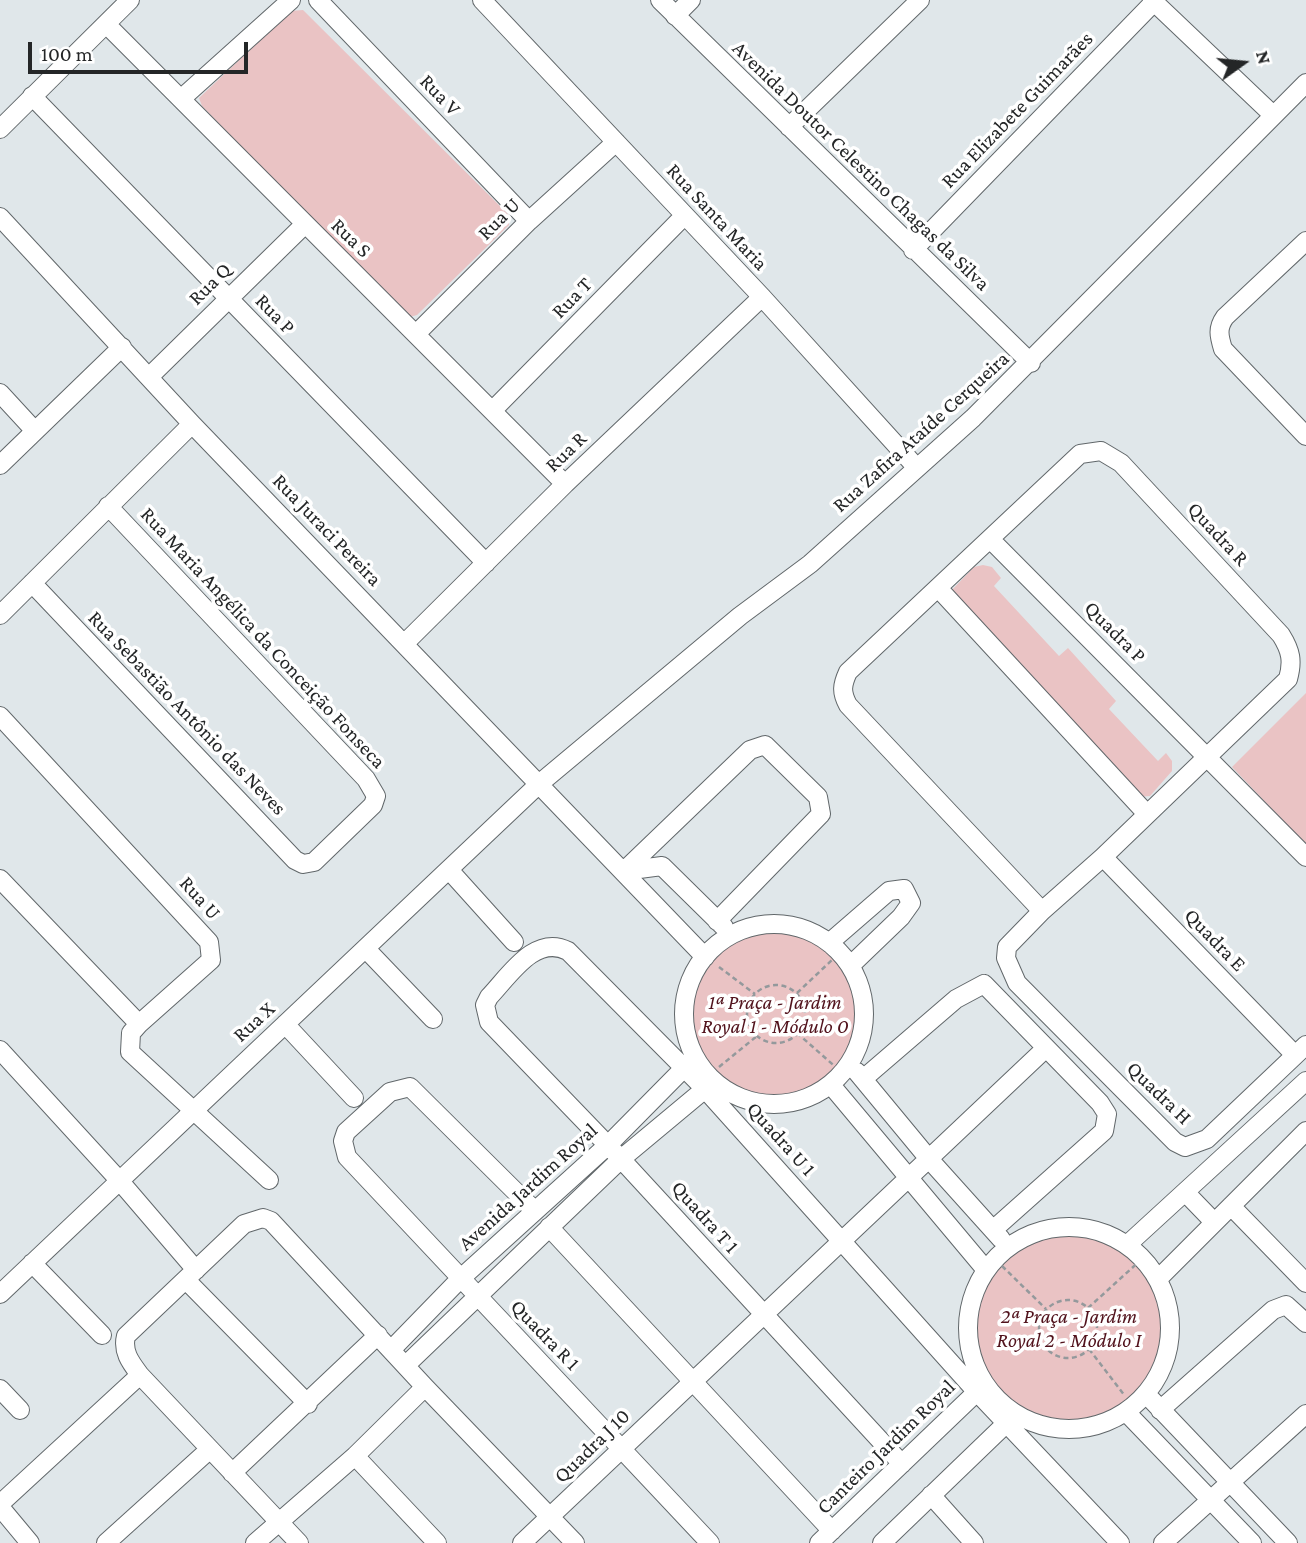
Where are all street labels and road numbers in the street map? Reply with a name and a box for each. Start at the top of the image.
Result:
street label: Rua Elizabete Guimarães [936,26,1098,194]
street label: Avenida Doutor Celestino Chagas da Silva [727,36,995,296]
street label: Rua V [414,69,466,121]
street label: Rua Santa Maria [661,158,773,276]
street label: Rua U [472,192,526,246]
street label: Rua S [326,213,376,263]
street label: Rua Q [183,257,237,311]
street label: Rua T [546,272,598,324]
street label: Rua P [250,288,300,340]
street label: Rua Zafira Ataíde Cerqueira [828,346,1014,518]
street label: Rua R [540,426,592,478]
street label: Rua Juraci Pereira [267,469,387,591]
street label: Quadra R [1182,497,1254,571]
street label: Rua Maria Angélica da Conceição Fonseca [135,502,391,774]
street label: Quadra P [1079,596,1151,668]
street label: Rua Sebastião Antônio das Neves [83,605,291,821]
street label: Rua U [174,871,226,925]
street label: Quadra E [1179,903,1251,977]
street label: Rua X [228,996,280,1048]
street label: Quadra H [1121,1056,1197,1130]
street label: Quadra U 1 [741,1097,821,1181]
street label: Avenida Jardim Royal [453,1118,603,1256]
street label: Quadra T 1 [666,1175,744,1259]
street label: Quadra R 1 [505,1294,585,1376]
street label: Canteiro Jardim Royal [811,1374,961,1520]
street label: Quadra J 10 [549,1404,635,1488]

